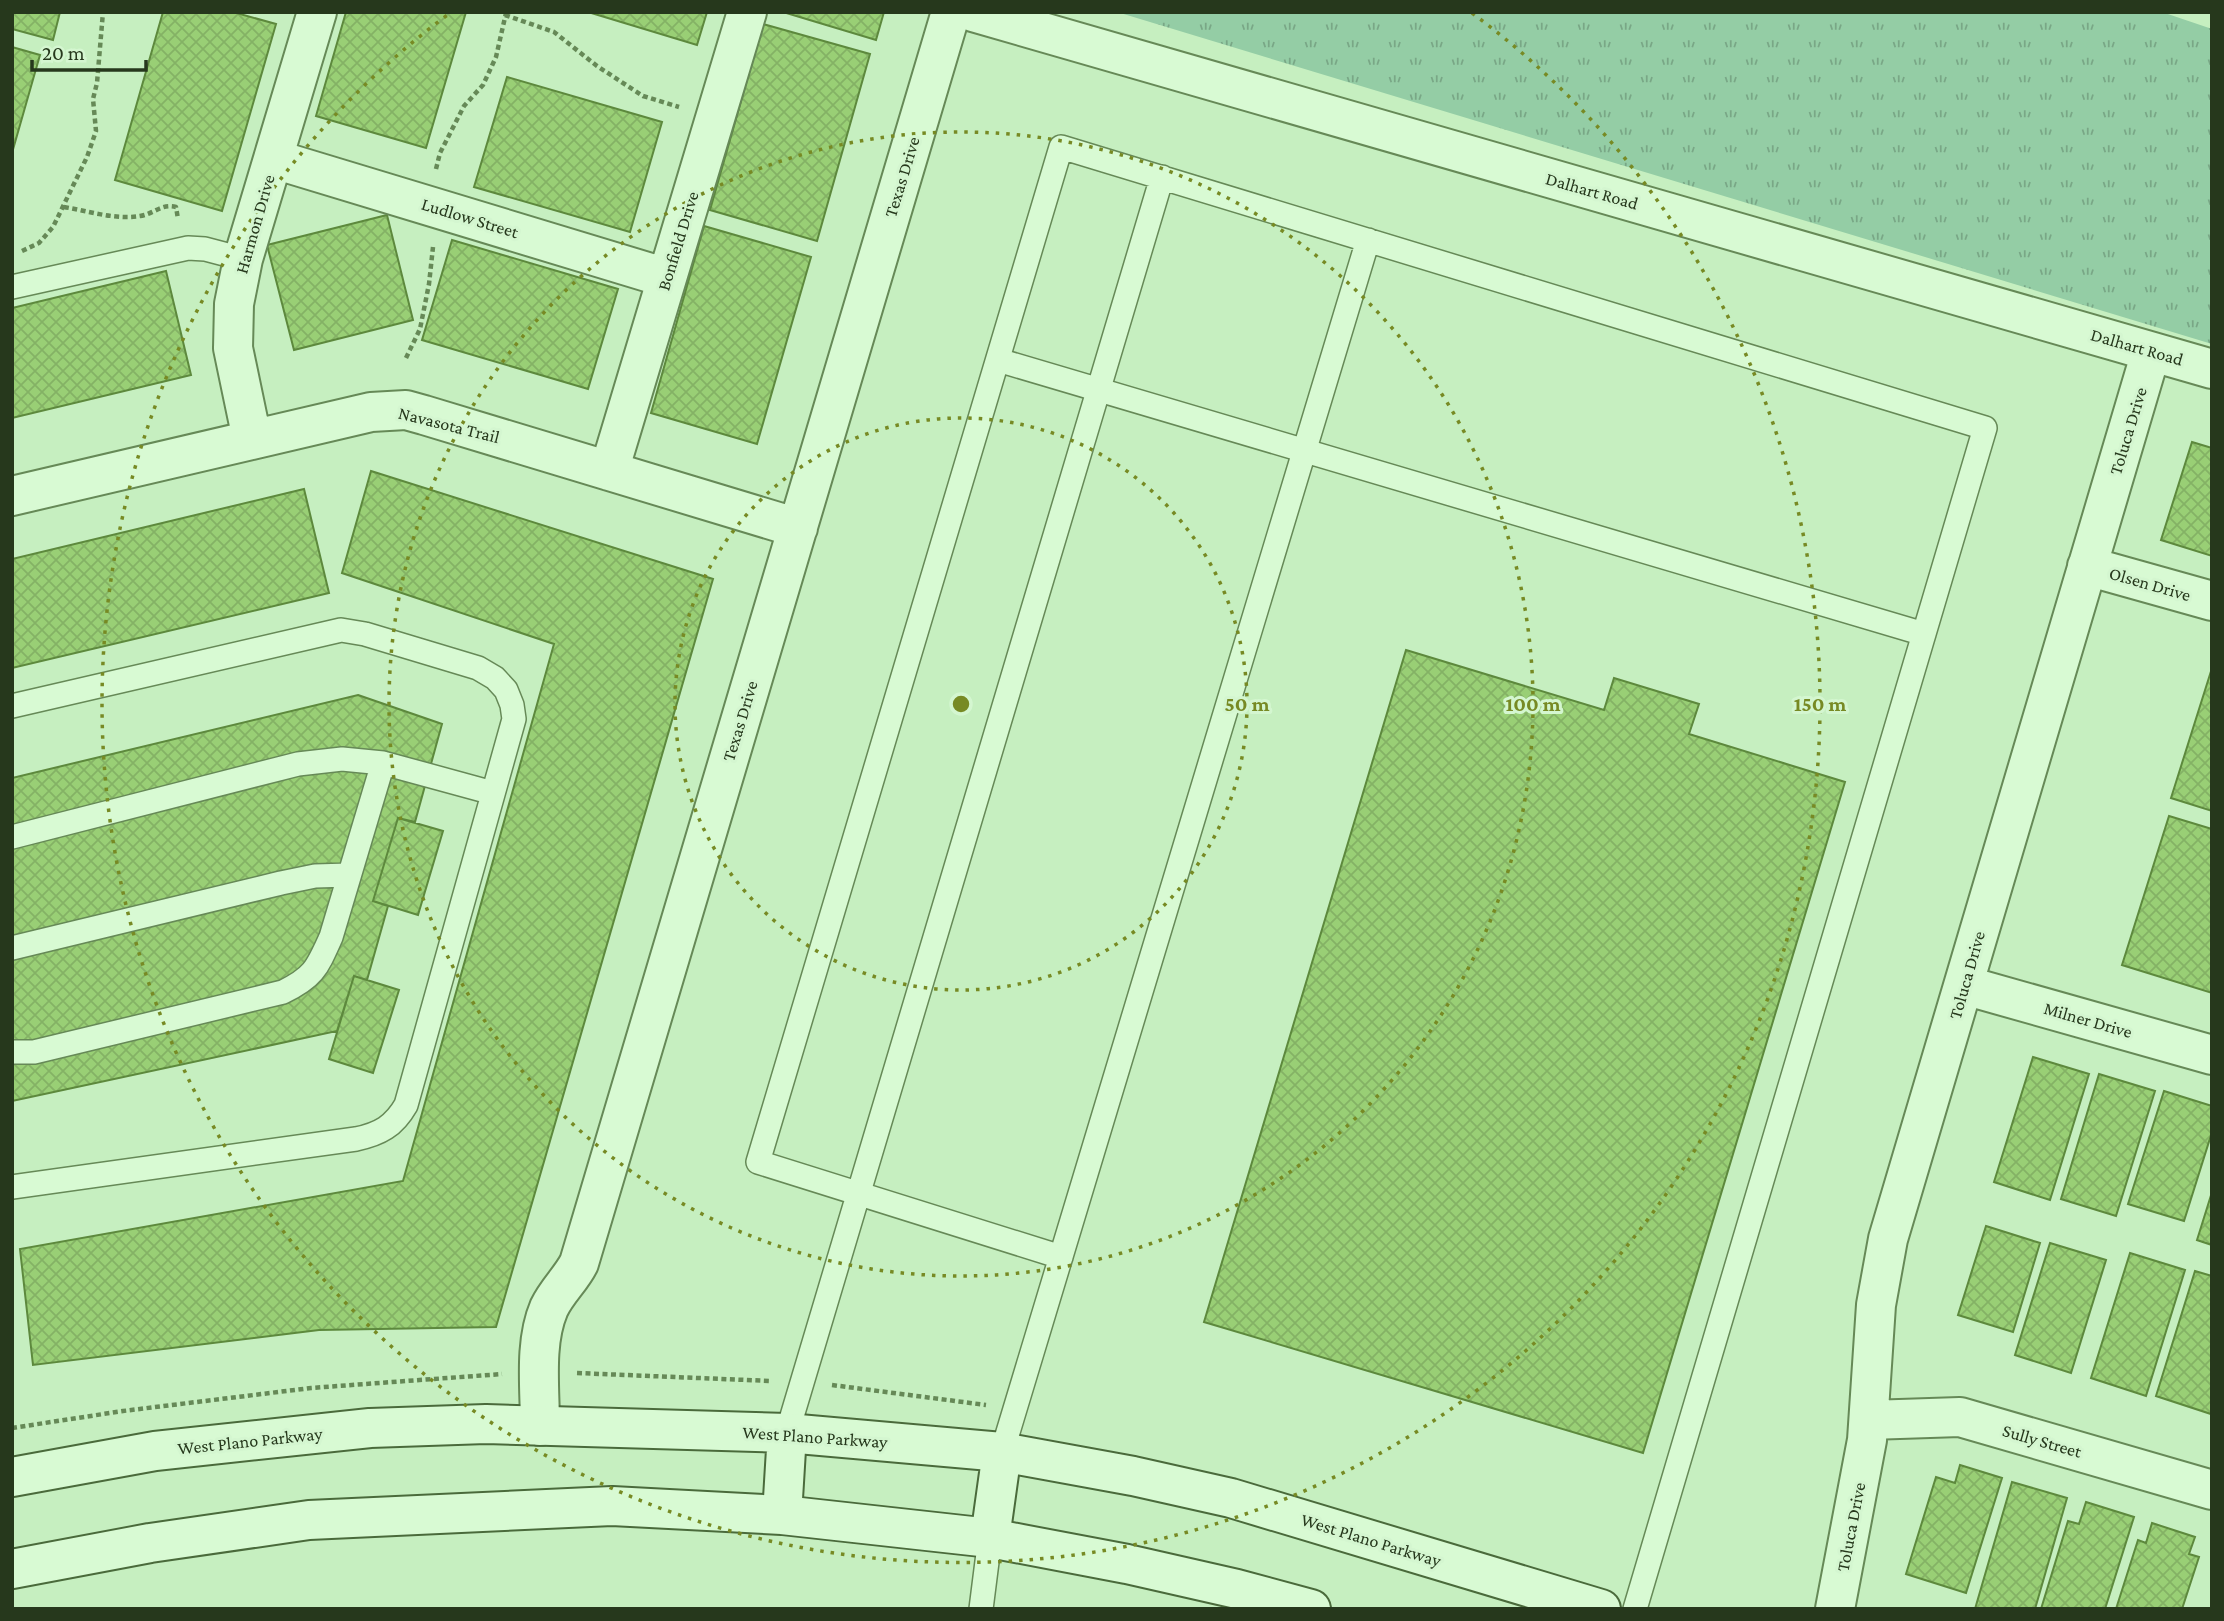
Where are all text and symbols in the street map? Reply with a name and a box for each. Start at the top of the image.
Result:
scale bar [32,28,145,72]
text: 20 m [42,41,85,65]
street label: Texas Drive [880,134,924,220]
street label: Dalhart Road [1543,168,1641,214]
street label: Harmon Drive [231,172,279,276]
street label: Bonfield Drive [653,189,703,293]
street label: Ludlow Street [419,194,522,243]
street label: Dalhart Road [2088,324,2186,370]
street label: Toluca Drive [2105,385,2151,477]
street label: Navasota Trail [396,403,502,447]
street label: Olsen Drive [2107,563,2193,605]
street label: Texas Drive [718,678,762,764]
centre of rings [949,692,973,716]
text: 50 m [1225,692,1270,716]
text: 100 m [1505,692,1561,716]
text: 150 m [1794,692,1847,716]
street label: Toluca Drive [1945,929,1989,1021]
street label: Milner Drive [2042,998,2135,1042]
street label: Sully Street [2000,1420,2085,1462]
street label: West Plano Parkway [742,1422,889,1452]
street label: West Plano Parkway [177,1423,324,1459]
street label: Toluca Drive [1833,1481,1869,1573]
street label: West Plano Parkway [1299,1509,1444,1571]

